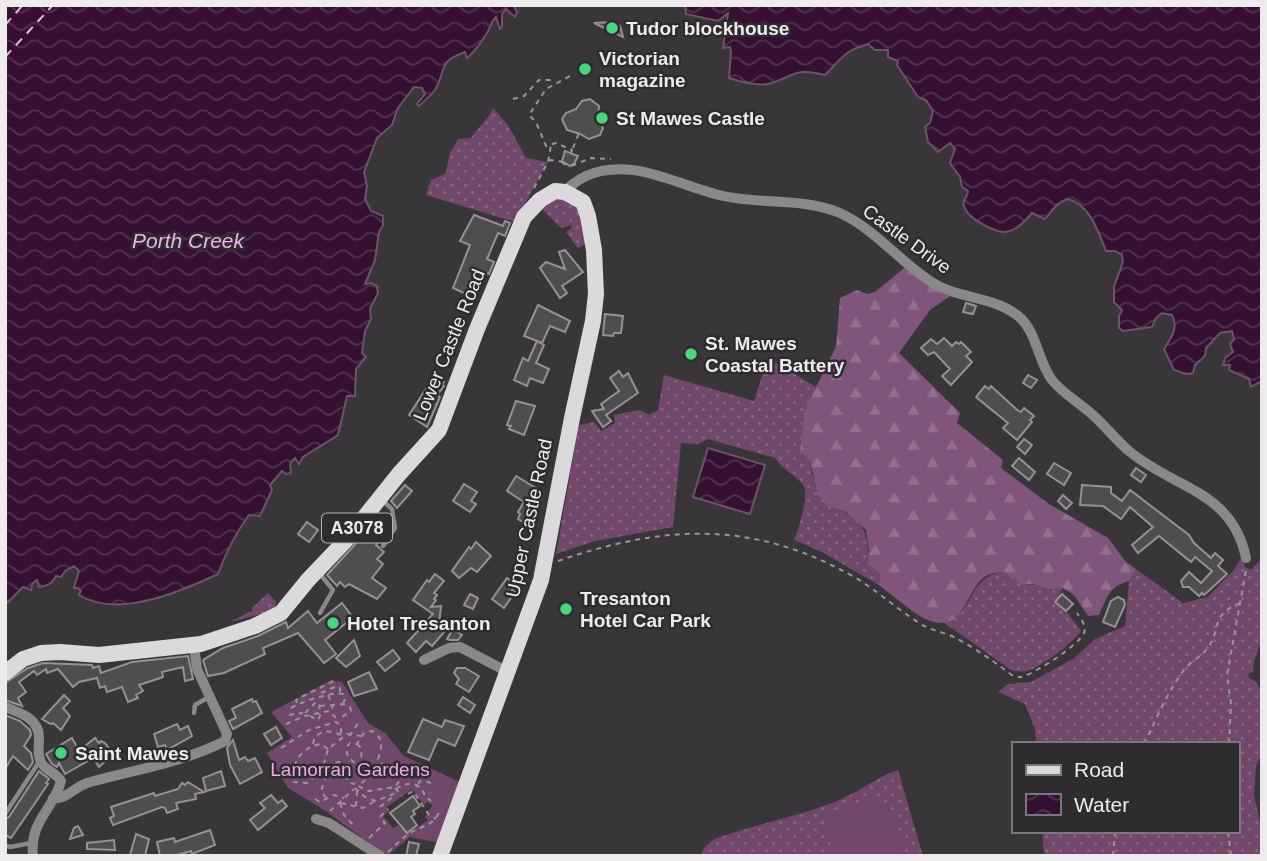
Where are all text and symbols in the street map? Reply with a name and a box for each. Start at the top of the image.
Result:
place label: Tudor blockhouse [626,18,789,39]
marker: Tudor blockhouse [604,20,620,36]
place label: Victorian magazine [599,48,686,91]
marker: Victorian magazine [577,61,593,77]
place label: St Mawes Castle [616,108,765,129]
marker: St Mawes Castle [594,110,610,126]
street label: Castle Drive [859,200,955,278]
water label: Porth Creek [132,229,246,252]
street label: Lower Castle Road [409,266,489,424]
place label: St. Mawes Coastal Battery [705,333,845,376]
marker: St. Mawes Coastal Battery [683,346,699,362]
street label: Upper Castle Road [502,437,556,599]
road number: A3078 [322,514,392,542]
place label: Tresanton Hotel Car Park [580,588,711,631]
marker: Tresanton Hotel Car Park [558,601,574,617]
place label: Hotel Tresanton [347,613,491,634]
marker: Hotel Tresanton [325,615,341,631]
legend [1012,742,1239,833]
place label: Saint Mawes [75,743,189,764]
marker: Saint Mawes [53,745,69,761]
text: Road [1074,758,1124,781]
park label: Lamorran Gardens [270,759,430,780]
text: Water [1074,793,1129,816]

